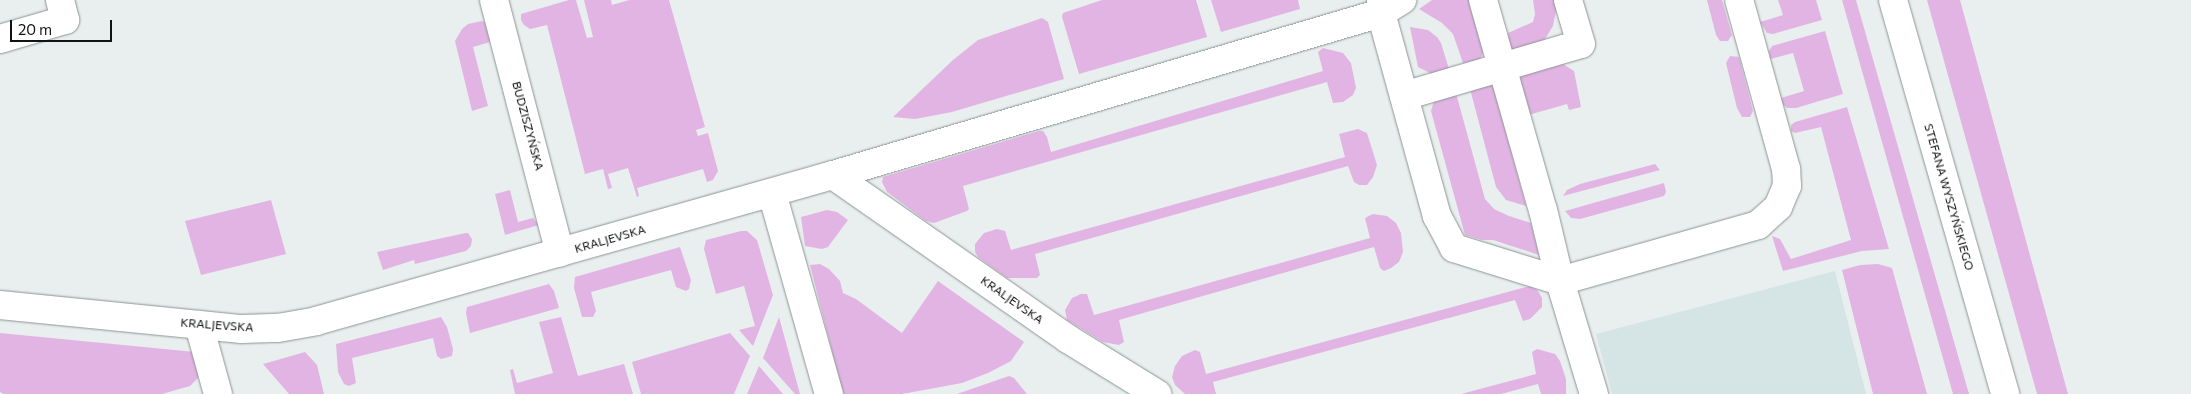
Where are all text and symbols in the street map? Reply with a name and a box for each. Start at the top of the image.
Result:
scale bar [12,10,115,42]
text: 20 m [18,20,52,38]
street label: BUDZISZYŃSKA [509,80,547,172]
street label: STEFANA WYSZYŃSKIEGO [1921,122,1977,272]
street label: KRALJEVSKA [573,222,647,256]
street label: KRALJEVSKA [978,273,1046,327]
street label: KRALJEVSKA [180,315,254,335]

